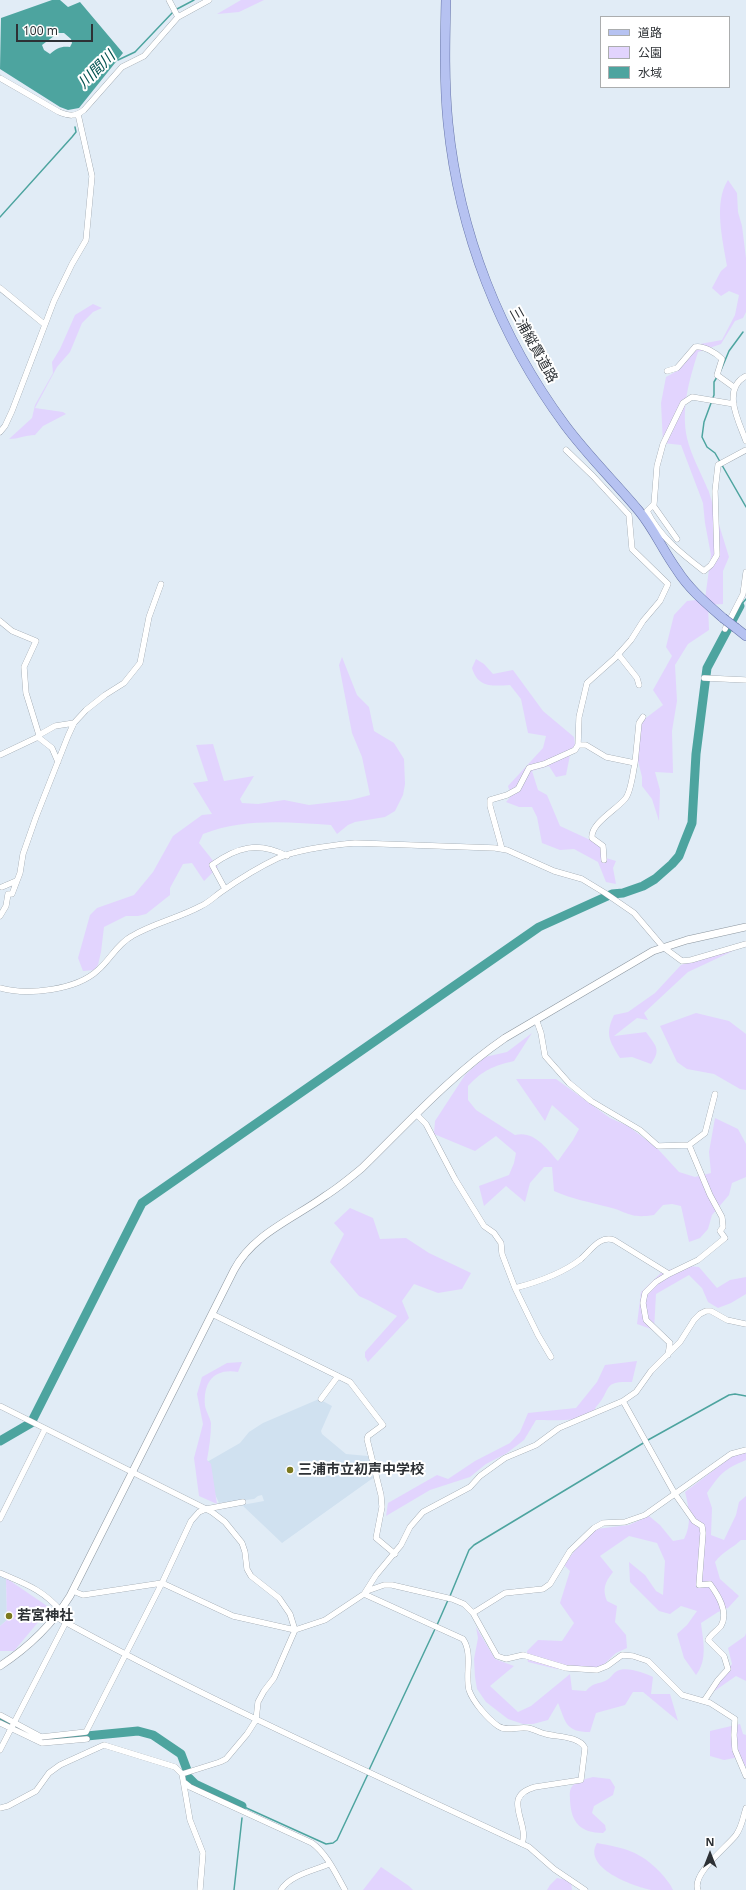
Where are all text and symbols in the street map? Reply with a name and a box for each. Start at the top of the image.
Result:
scale bar [18,16,95,42]
legend [600,16,730,88]
text: 100 m [23,22,58,39]
text: 道路 [638,24,662,41]
text: 公園 [638,44,662,61]
water label: 川間川 [75,48,119,92]
text: 水域 [638,64,662,81]
street label: 三浦縦貫道路 [505,304,561,386]
place label: 三浦市立初声中学校 [298,1462,424,1478]
marker: 三浦市立初声中学校 [285,1465,295,1475]
place label: 若宮神社 [17,1608,73,1624]
marker: 若宮神社 [4,1611,14,1621]
north arrow [690,1834,730,1874]
text: N [706,1834,714,1849]

